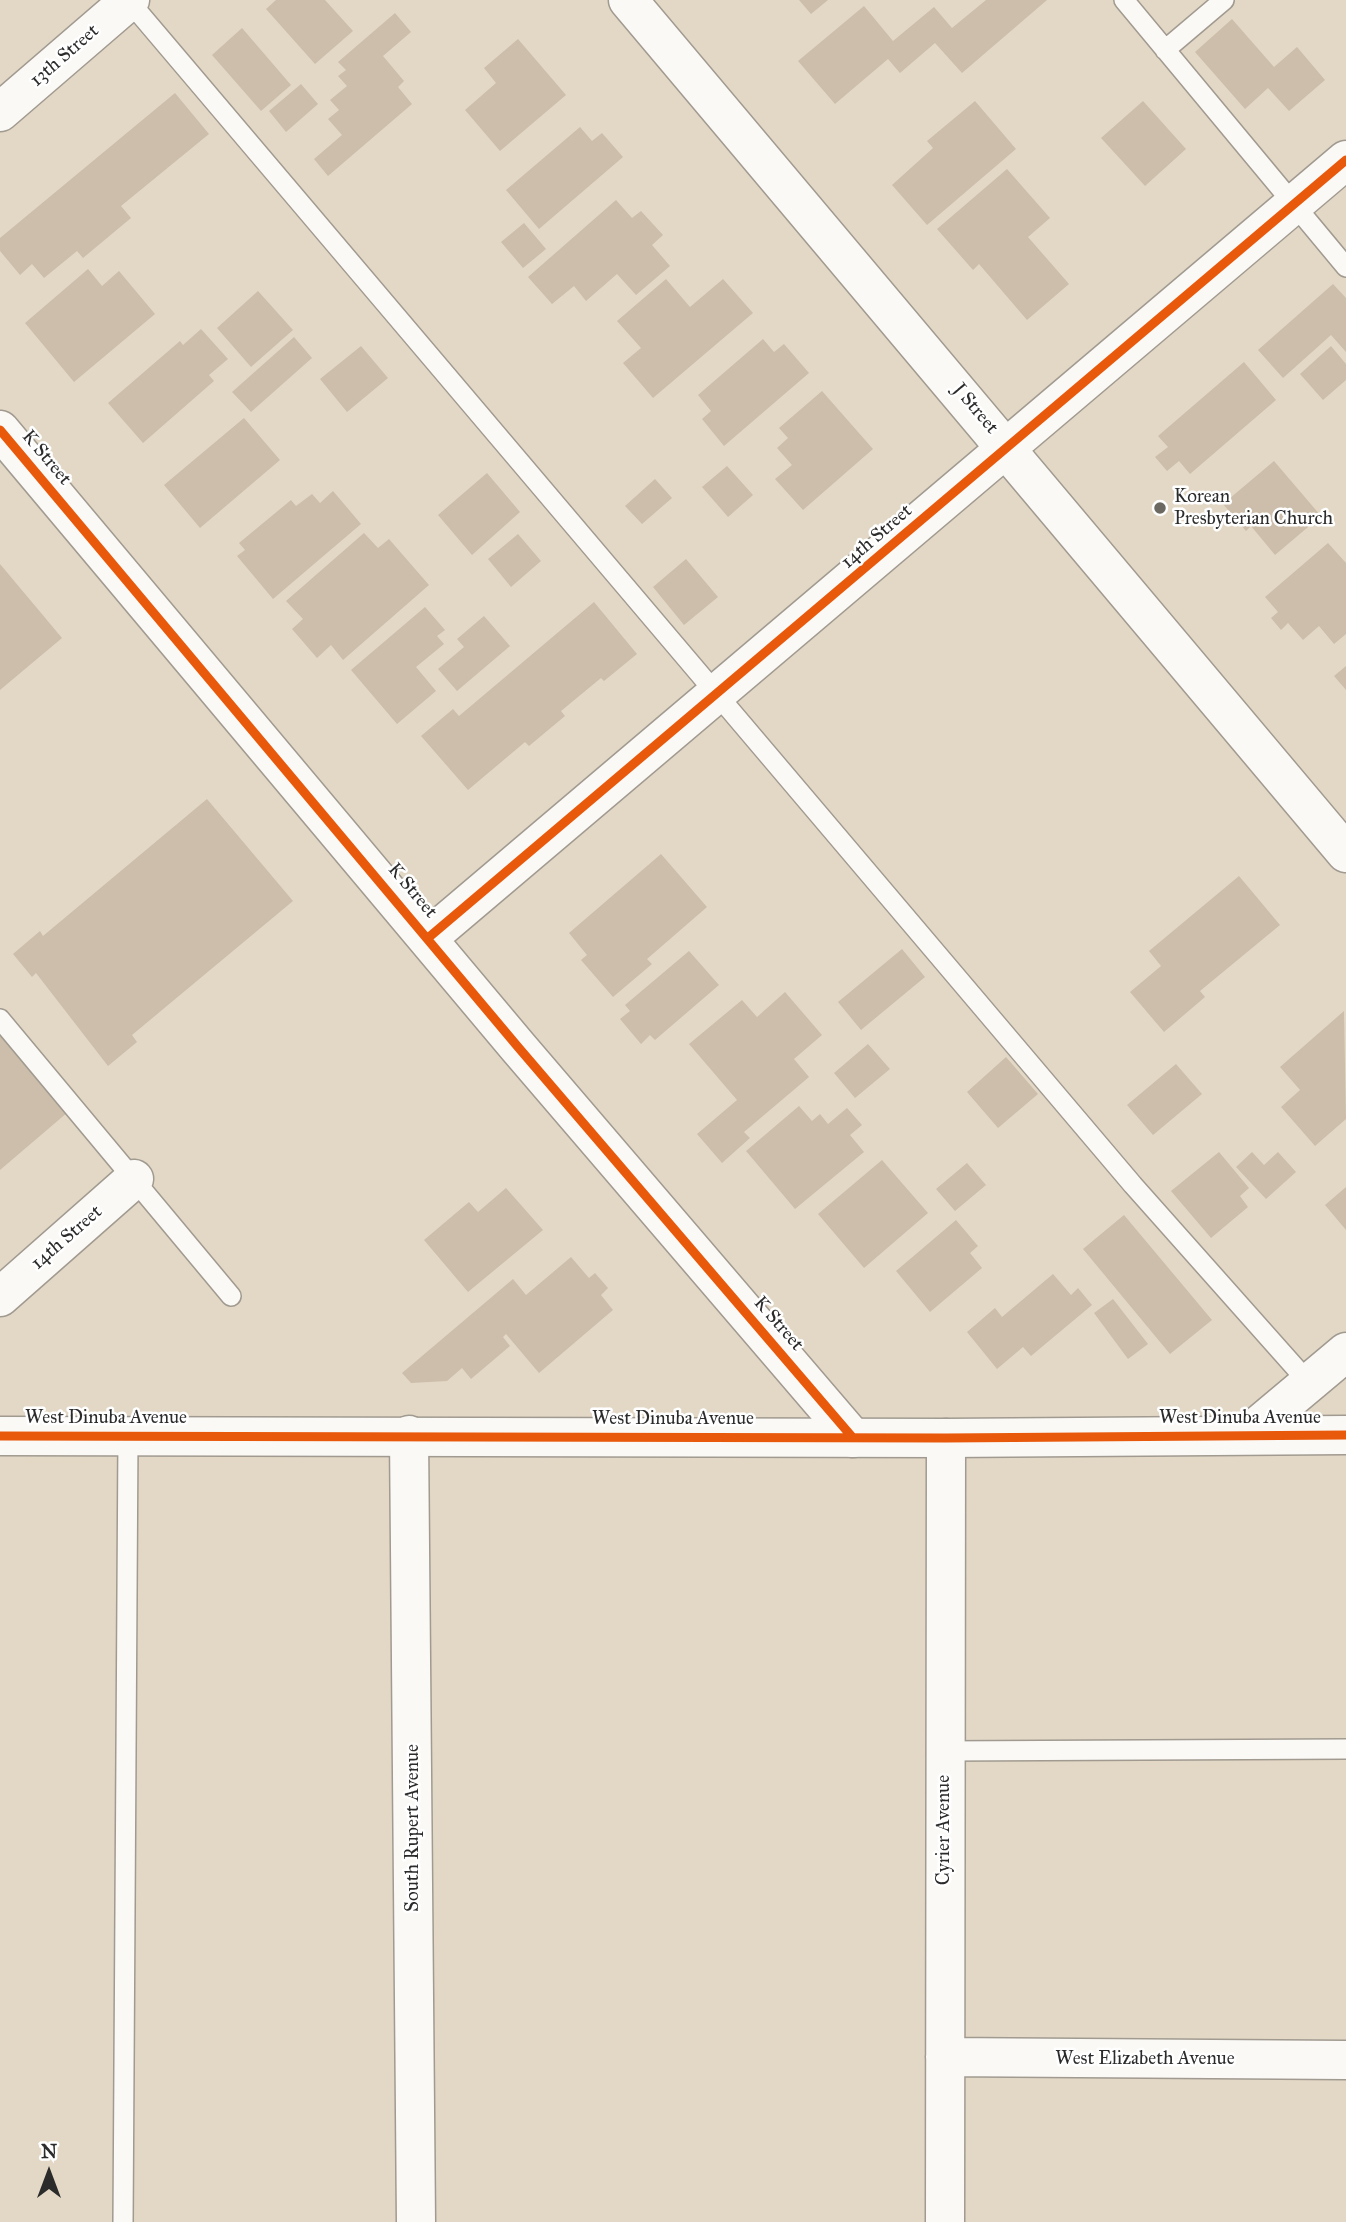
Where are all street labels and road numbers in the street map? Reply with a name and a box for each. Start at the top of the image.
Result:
street label: 13th Street [26,20,104,92]
street label: J Street [947,379,1003,439]
street label: K Street [16,426,76,490]
street label: 14th Street [837,500,917,574]
street label: K Street [382,859,442,923]
street label: 14th Street [27,1201,107,1275]
street label: K Street [748,1292,808,1356]
street label: West Dinuba Avenue [25,1407,187,1429]
street label: West Dinuba Avenue [1159,1407,1321,1429]
street label: West Dinuba Avenue [592,1408,754,1430]
street label: South Rupert Avenue [402,1744,424,1912]
street label: Cyrier Avenue [933,1775,955,1885]
street label: West Elizabeth Avenue [1055,2048,1235,2070]

